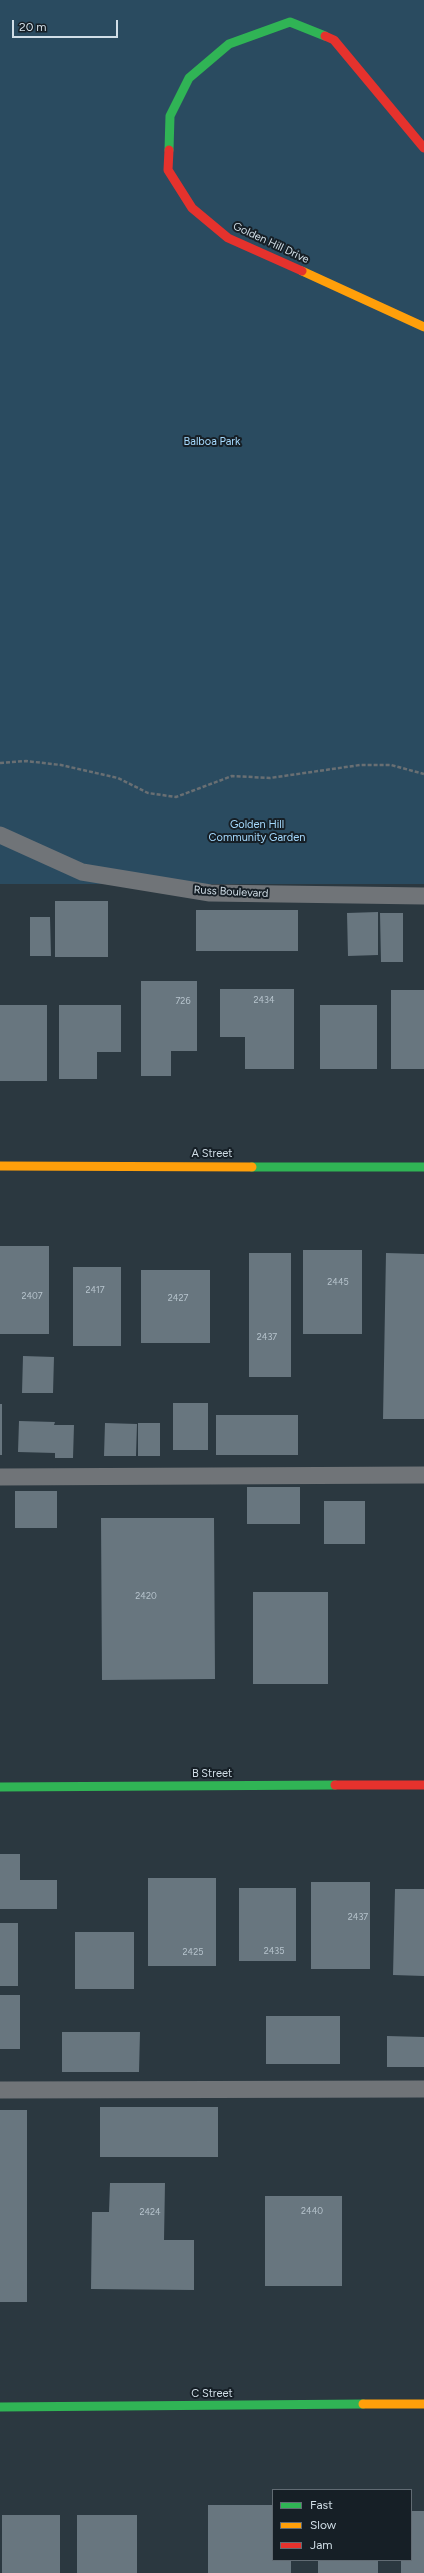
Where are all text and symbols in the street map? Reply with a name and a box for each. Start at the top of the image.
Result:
scale bar [14,12,120,38]
text: 20 m [19,20,47,34]
street label: Golden Hill Drive [231,220,311,266]
park label: Balboa Park [184,435,240,449]
park label: Golden Hill Community Garden [209,818,305,844]
street label: Russ Boulevard [193,883,269,901]
house number: 2434 [253,995,275,1005]
house number: 726 [176,996,190,1006]
street label: A Street [192,1147,232,1161]
house number: 2445 [327,1277,349,1287]
house number: 2417 [85,1285,105,1295]
house number: 2407 [21,1291,43,1301]
house number: 2427 [168,1293,188,1303]
house number: 2437 [257,1332,277,1342]
house number: 2420 [135,1591,157,1601]
street label: B Street [192,1767,232,1781]
house number: 2437 [348,1912,368,1922]
house number: 2435 [264,1946,284,1956]
house number: 2425 [183,1947,203,1957]
house number: 2440 [301,2206,323,2216]
house number: 2424 [139,2207,161,2217]
street label: C Street [191,2387,233,2401]
legend [272,2489,412,2561]
text: Fast [310,2498,333,2512]
text: Slow [310,2518,336,2532]
text: Jam [310,2538,333,2552]

